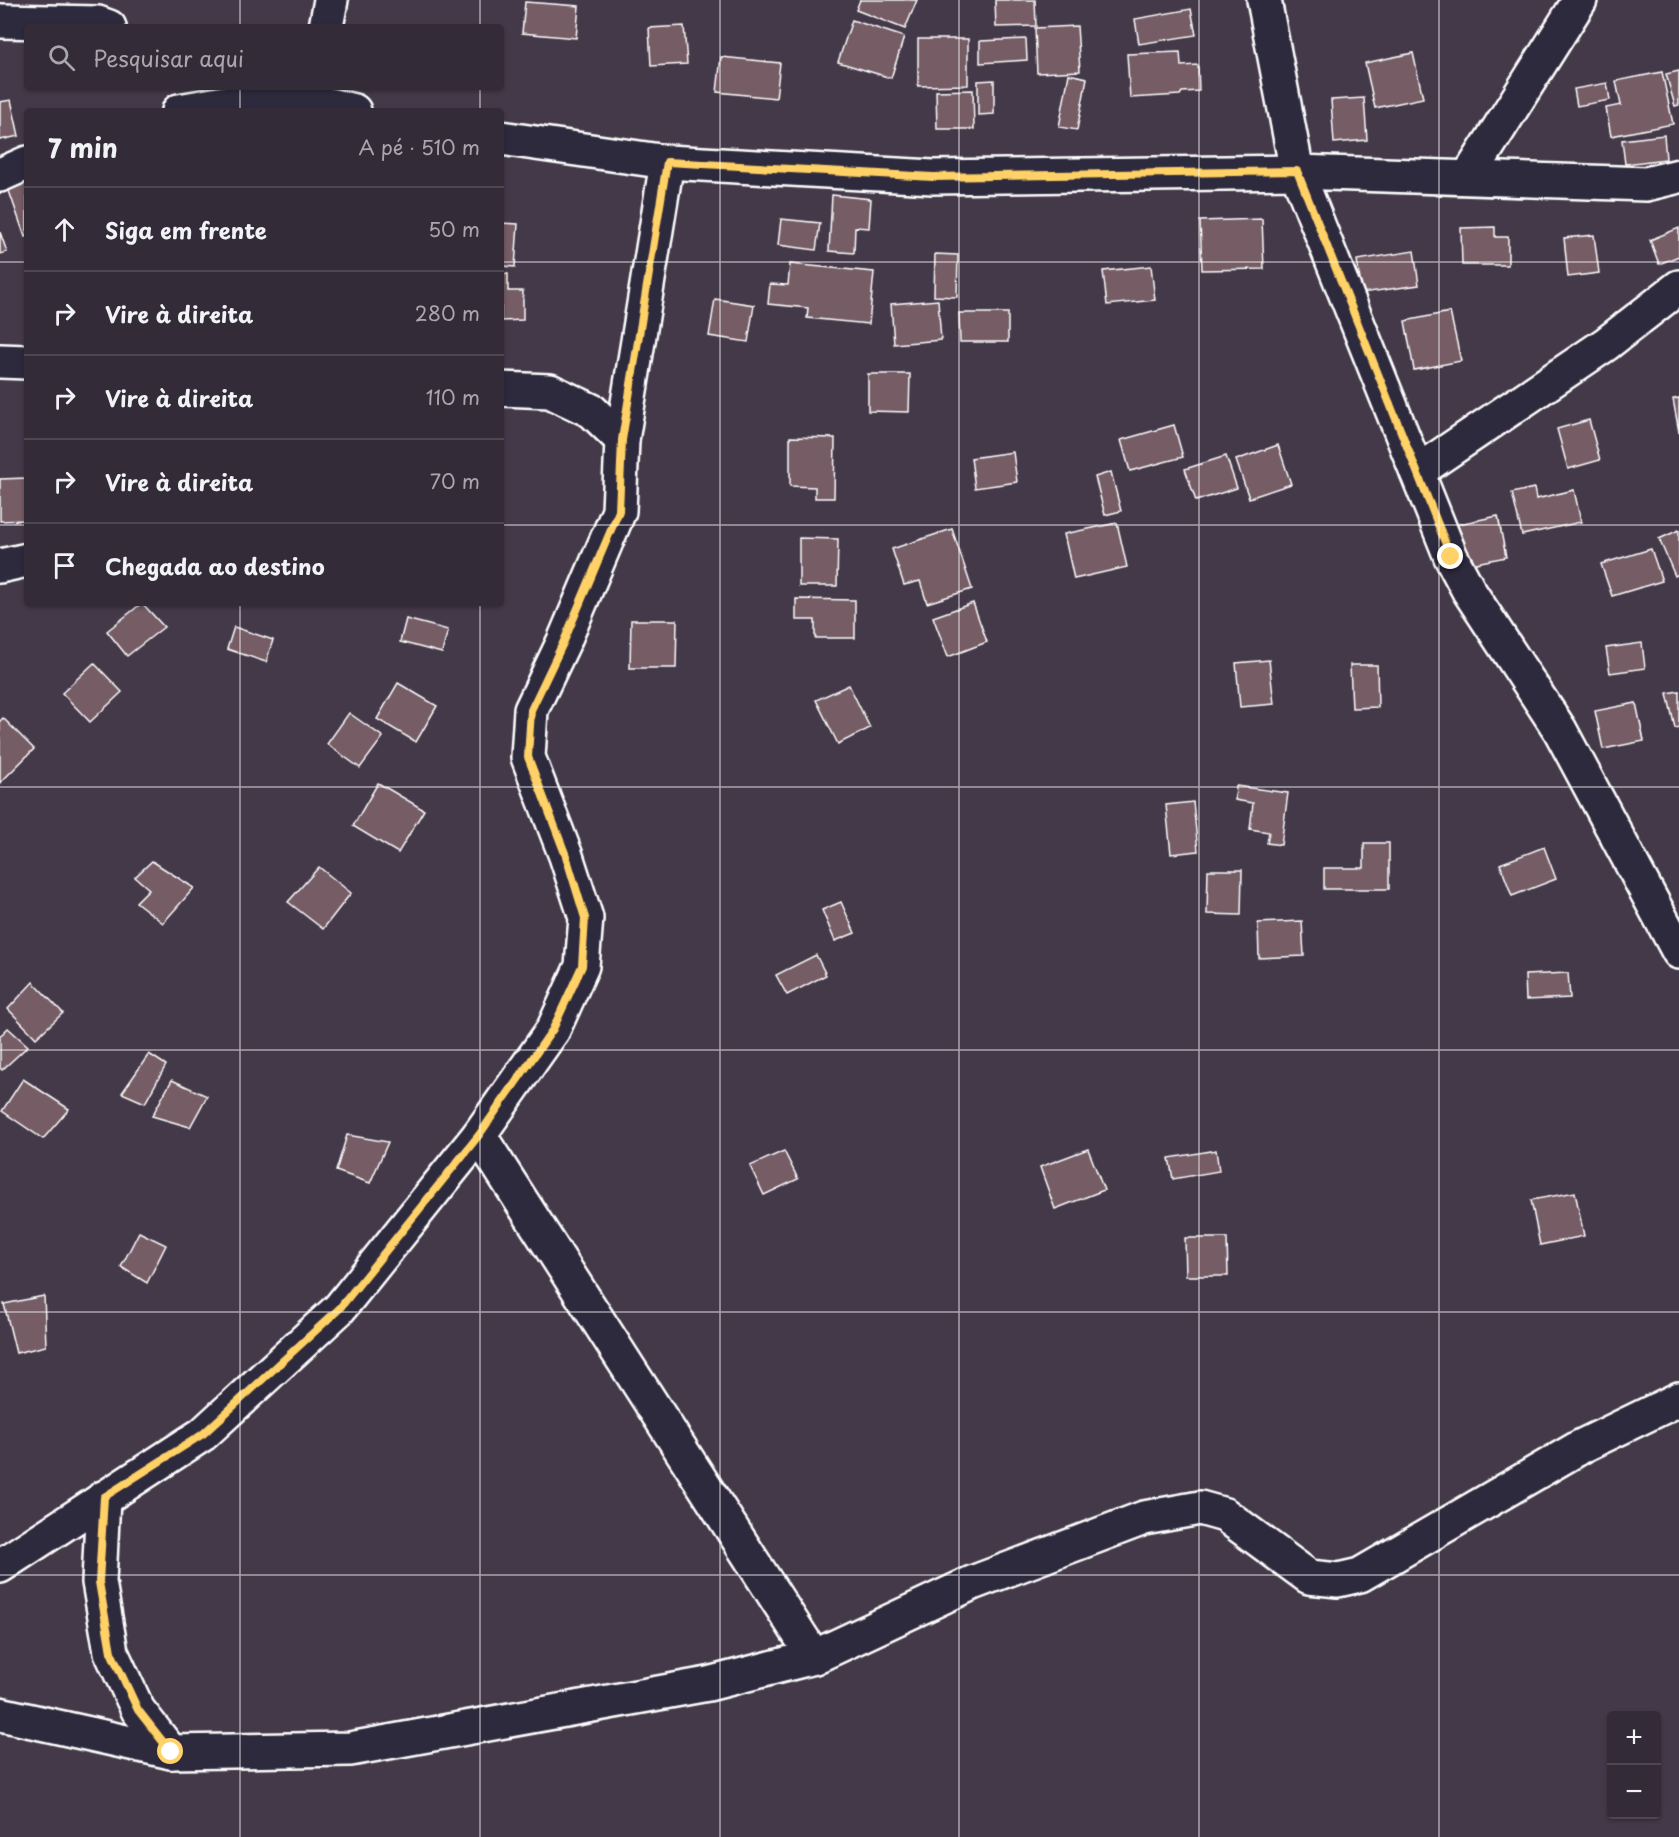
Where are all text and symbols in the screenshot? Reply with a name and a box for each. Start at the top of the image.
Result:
search box [24,24,504,90]
icon: search [45,41,78,74]
text: Pesquisar aqui [93,41,244,74]
text: 7 min [48,128,118,167]
text: A pé · 510 m [359,132,480,162]
icon: ahead [48,213,81,246]
text: Siga em frente [105,213,267,246]
text: 50 m [428,214,480,244]
icon: right [48,297,81,330]
text: Vire à direita [105,297,253,330]
text: 280 m [415,298,480,328]
icon: right [48,381,81,414]
text: Vire à direita [105,381,253,414]
text: 110 m [426,382,480,412]
icon: right [48,465,81,498]
text: Vire à direita [105,465,253,498]
text: 70 m [430,466,480,496]
route end [1437,543,1463,569]
icon: arrive [48,549,81,582]
text: Chegada ao destino [105,549,325,582]
map controls [1607,1711,1661,1819]
button: + [1607,1711,1661,1765]
route start [157,1738,183,1764]
button: − [1607,1765,1661,1819]

